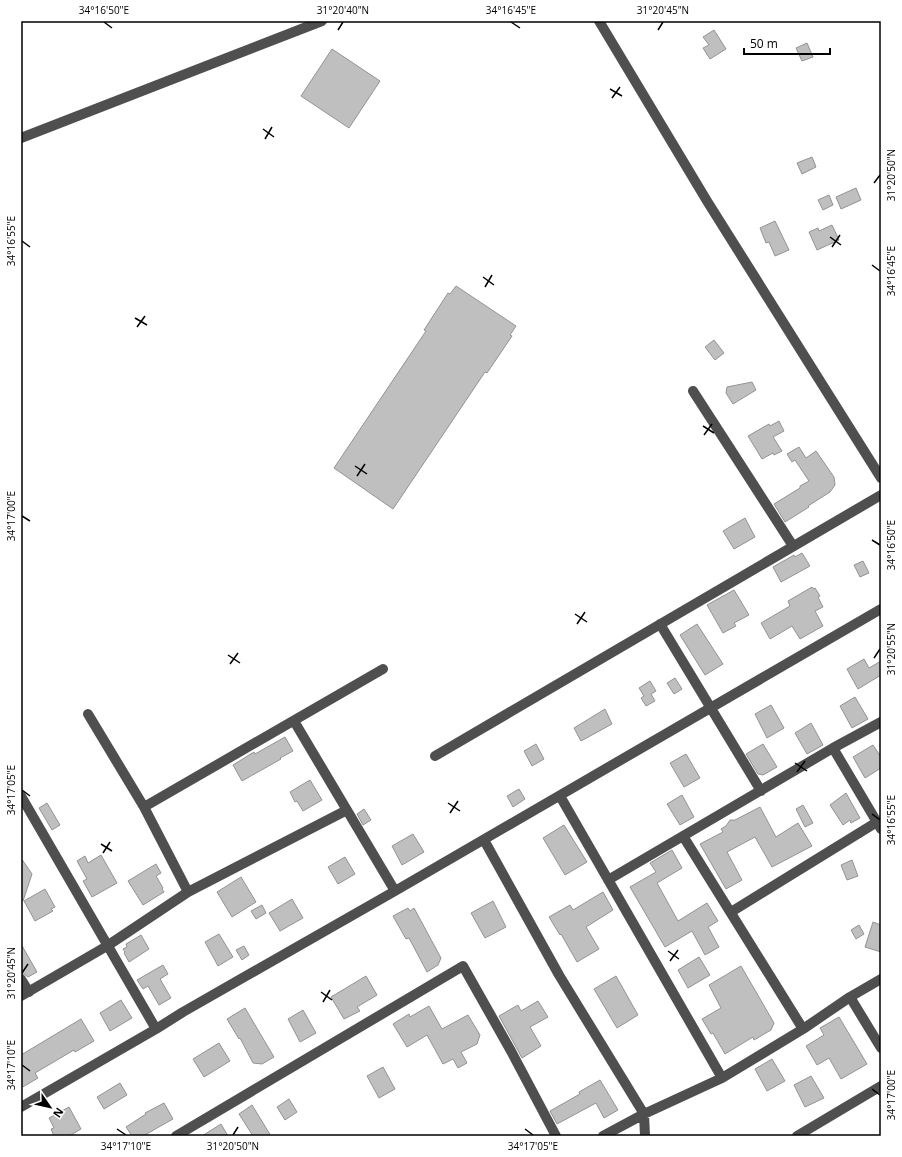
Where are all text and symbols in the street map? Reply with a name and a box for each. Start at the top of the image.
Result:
text: 34°16'50"E [79,3,129,17]
text: 31°20'40"N [317,3,369,17]
text: 34°16'45"E [486,3,536,17]
text: 31°20'45"N [637,3,689,17]
scale bar [744,30,830,56]
text: 50 m [750,35,778,52]
text: 31°20'50"N [884,149,898,201]
text: 34°16'55"E [4,216,18,266]
text: 34°16'45"E [884,246,898,296]
text: 34°17'00"E [4,491,18,541]
text: 34°16'50"E [884,520,898,570]
text: 31°20'55"N [884,623,898,675]
text: 34°17'05"E [4,765,18,815]
text: 34°16'55"E [884,795,898,845]
text: 31°20'45"N [4,947,18,999]
text: 34°17'10"E [4,1040,18,1090]
text: 34°17'00"E [884,1070,898,1120]
north arrow [30,1087,70,1127]
text: N [50,1105,67,1121]
text: 34°17'10"E [101,1139,151,1153]
text: 31°20'50"N [207,1139,259,1153]
text: 34°17'05"E [508,1139,558,1153]

